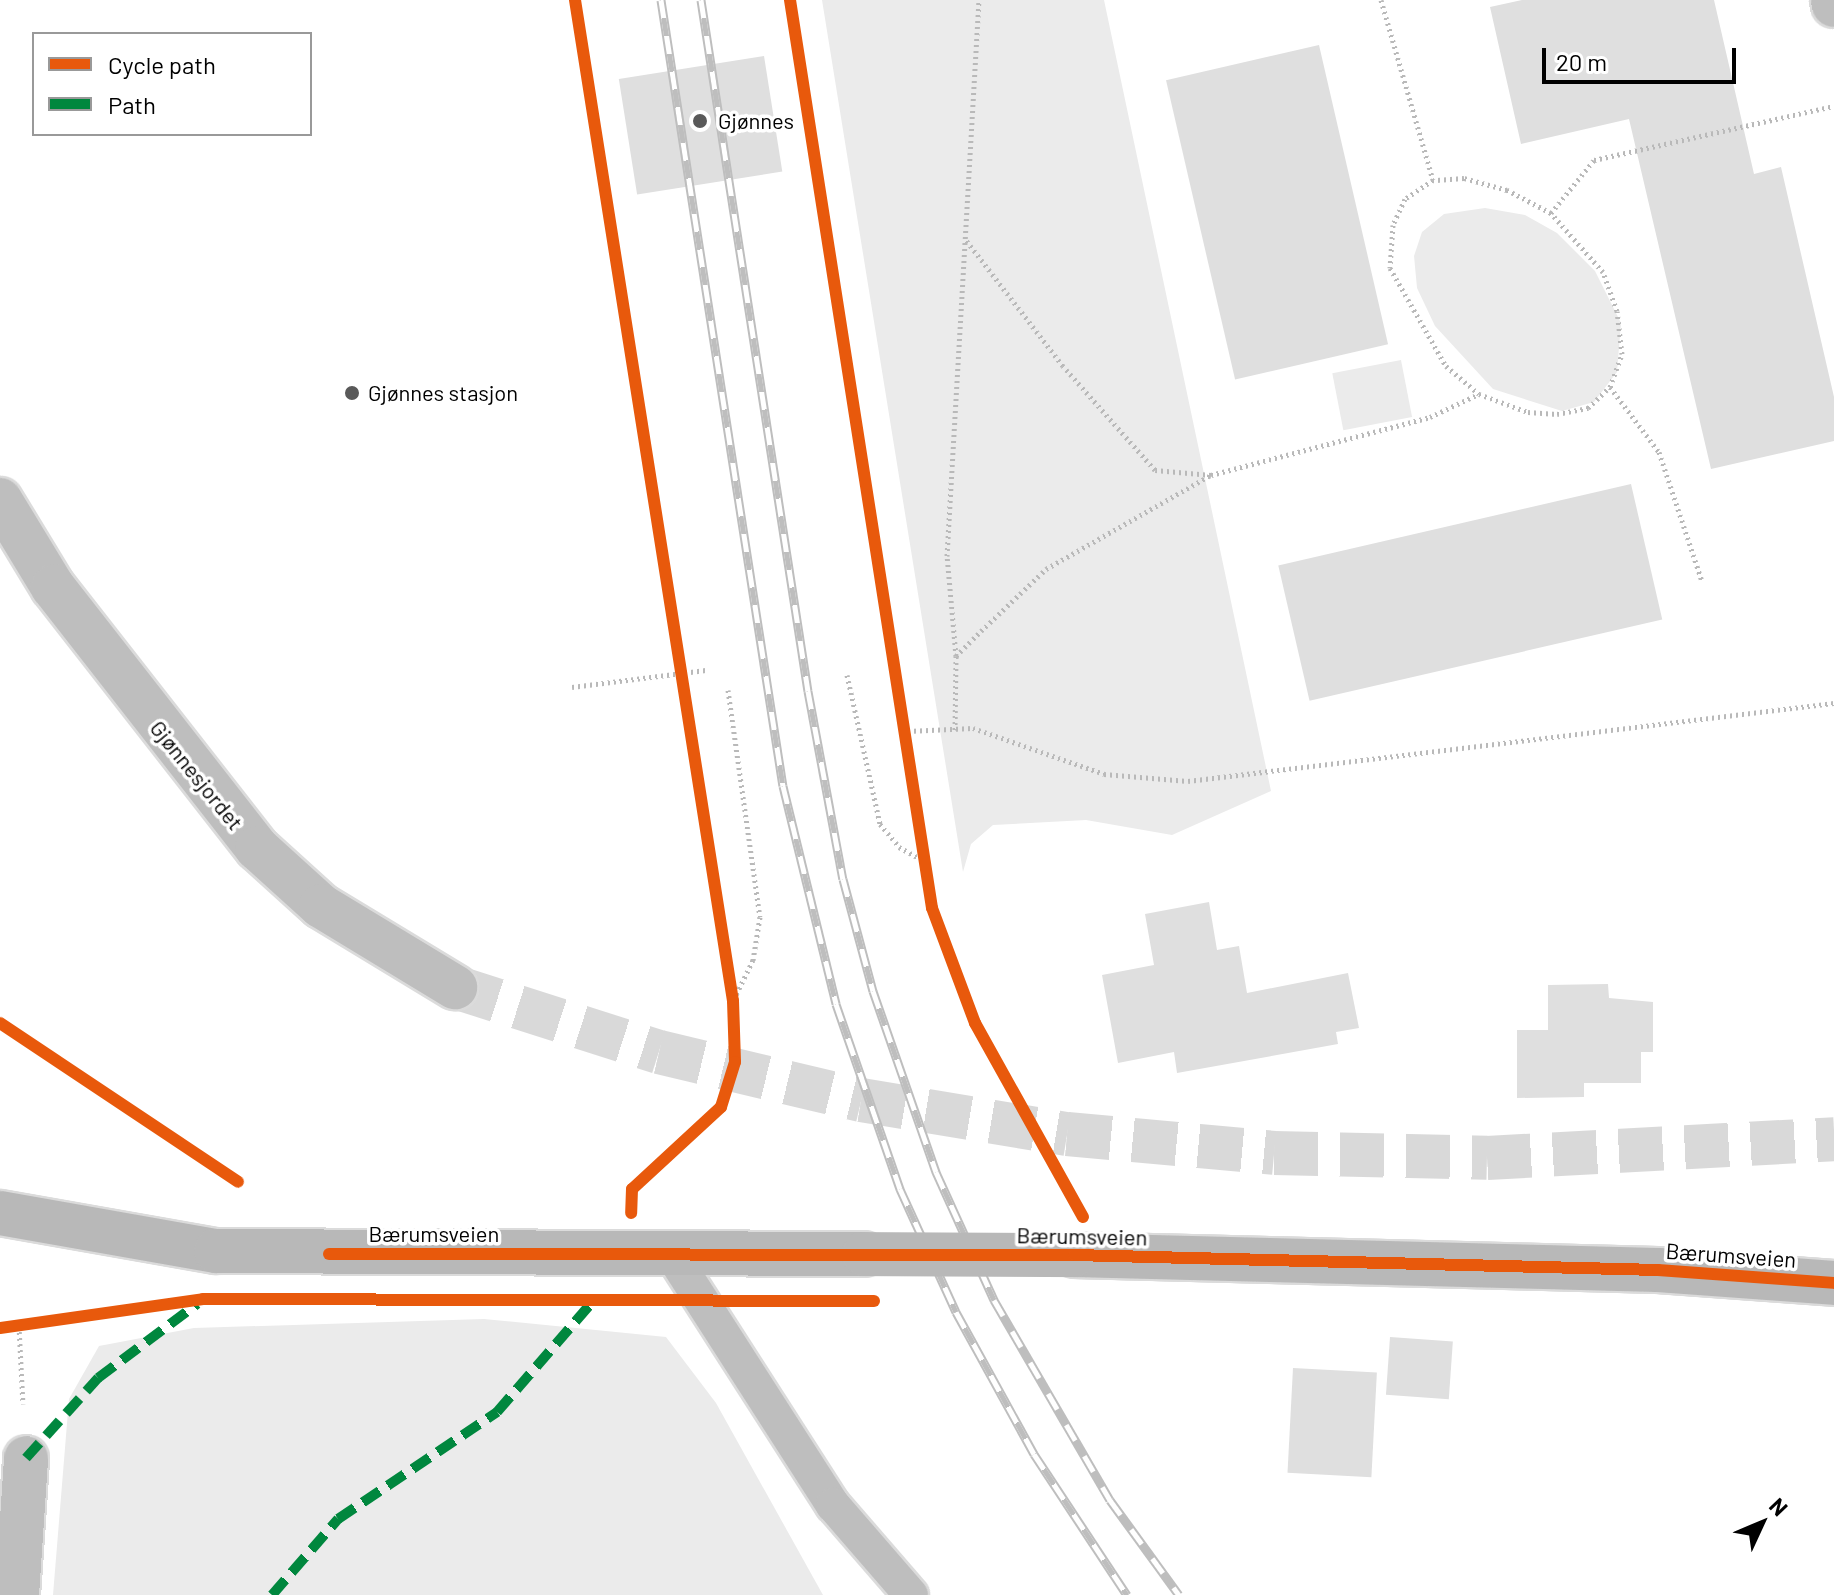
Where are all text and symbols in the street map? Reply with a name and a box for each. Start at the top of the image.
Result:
legend [32,32,312,136]
scale bar [1546,32,1740,82]
text: 20 m [1556,47,1607,76]
text: Cycle path [108,50,216,79]
text: Path [108,90,156,119]
place label: Gjønnes [718,108,794,134]
marker: Gjønnes [689,110,711,132]
place label: Gjønnes stasjon [368,380,518,406]
marker: Gjønnes stasjon [343,384,361,402]
street label: Gjønnesjordet [145,715,249,835]
street label: Bærumsveien [369,1221,499,1247]
street label: Bærumsveien [1016,1222,1148,1250]
street label: Bærumsveien [1665,1237,1797,1273]
north arrow [1722,1483,1802,1563]
text: N [1765,1492,1794,1521]

